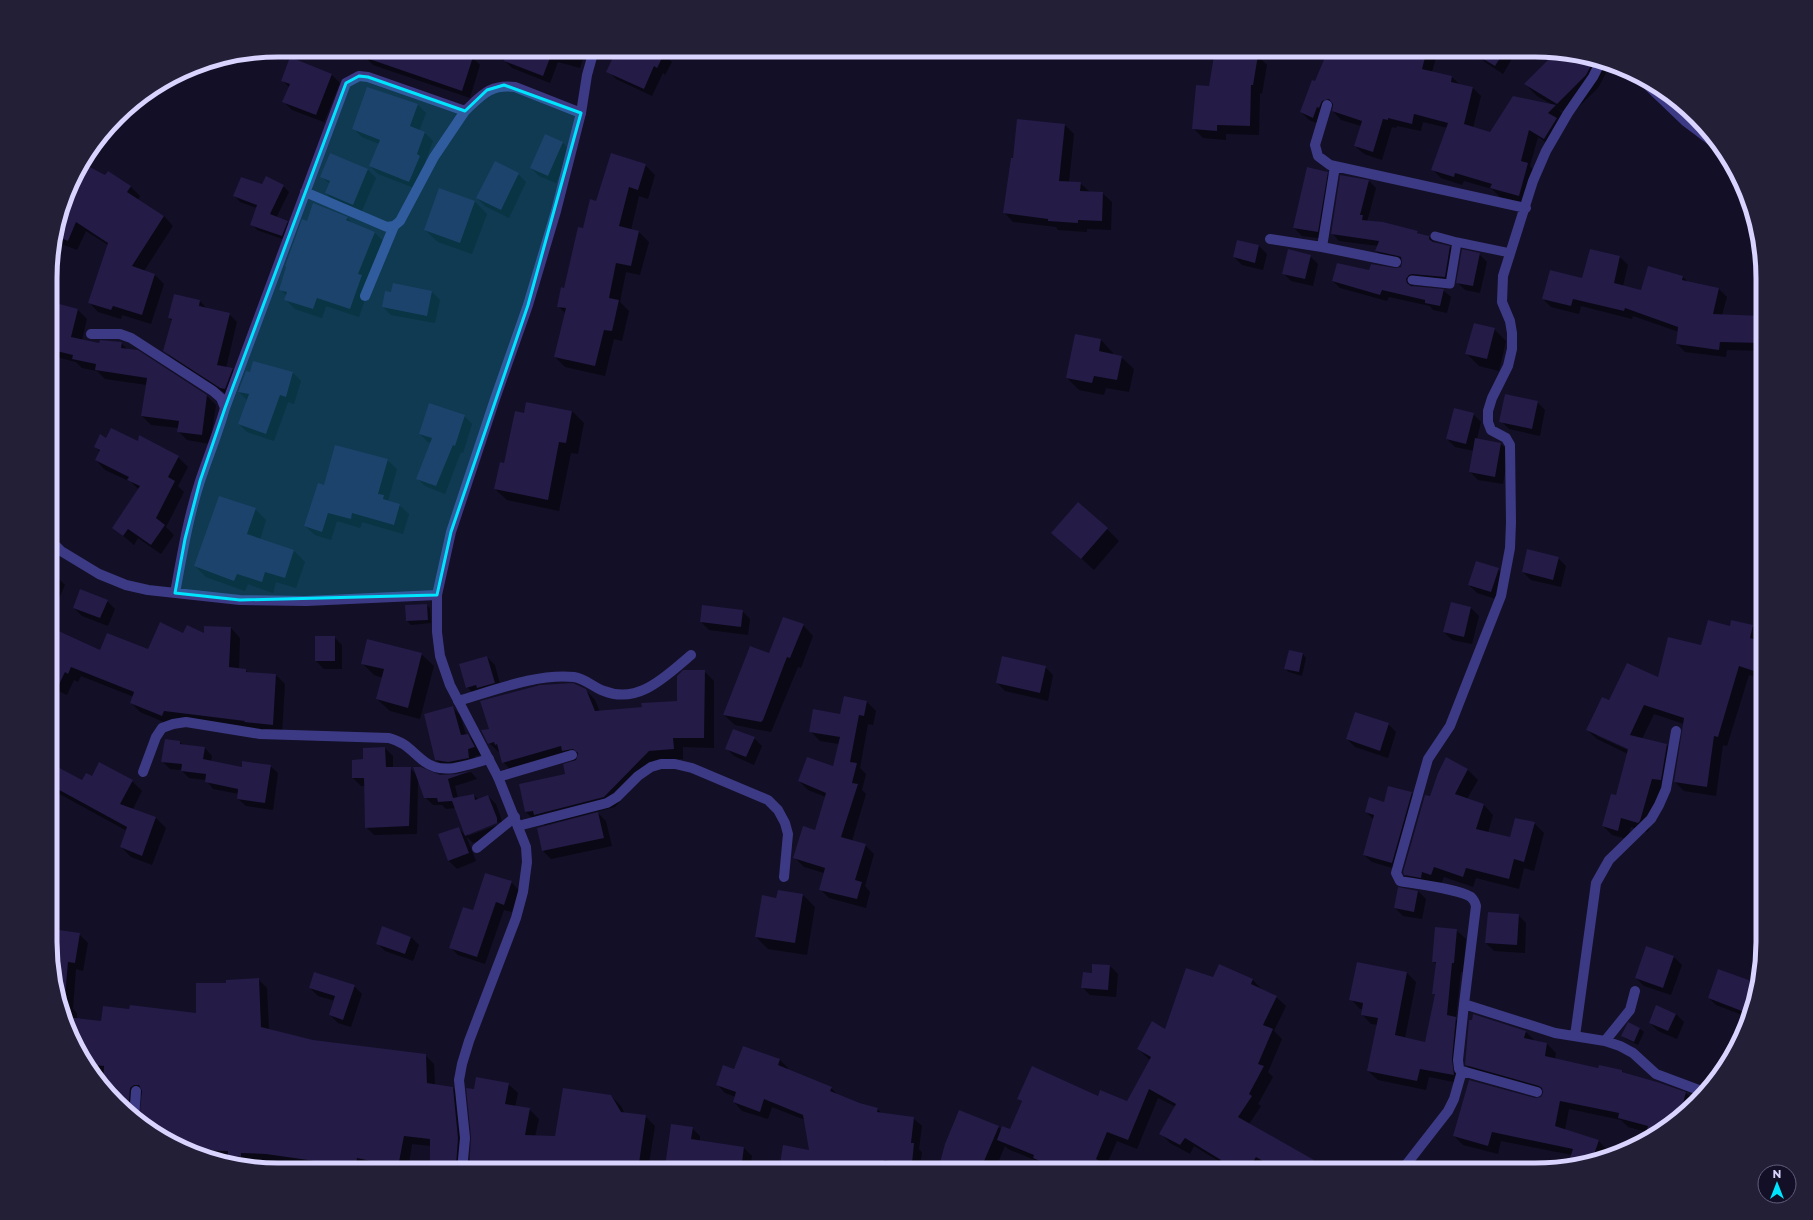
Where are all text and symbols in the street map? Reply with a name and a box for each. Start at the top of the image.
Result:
north arrow [1757,1164,1797,1204]
text: N [1773,1167,1781,1181]

